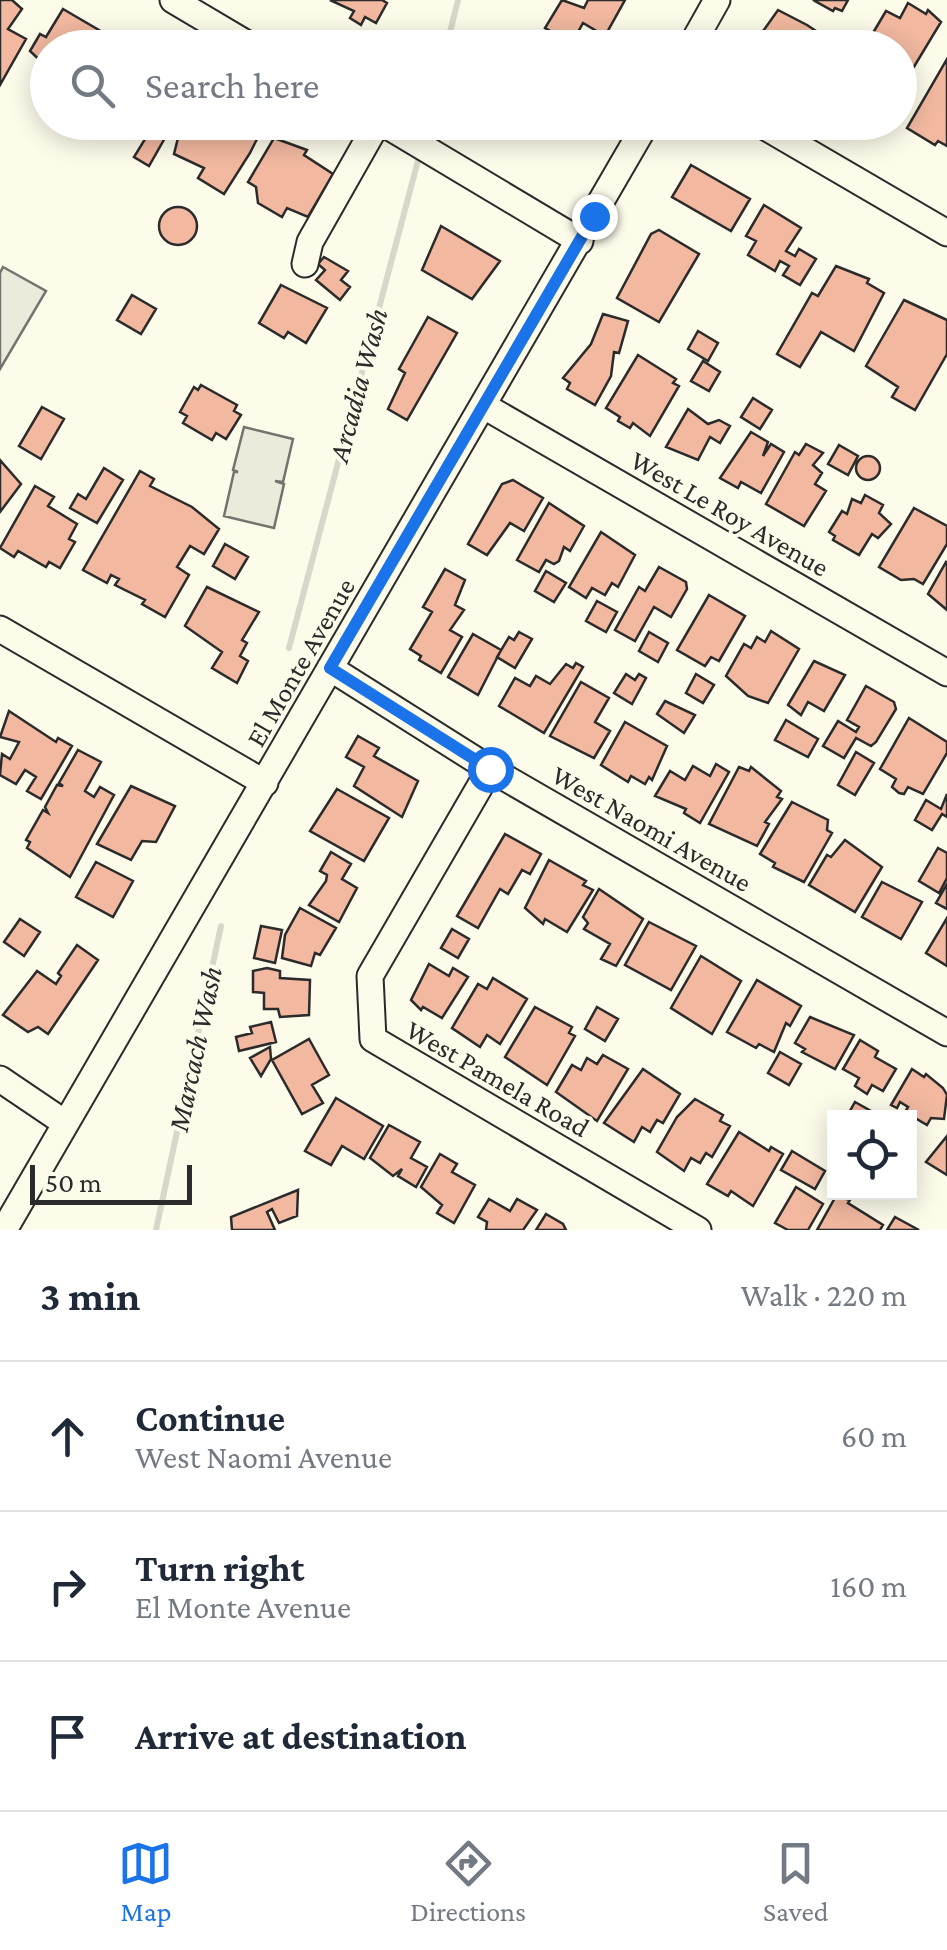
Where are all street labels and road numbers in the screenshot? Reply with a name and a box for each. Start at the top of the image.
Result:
street label: West Le Roy Avenue [625,444,834,583]
street label: El Monte Avenue [240,573,361,752]
street label: West Naomi Avenue [547,759,757,898]
street label: West Pamela Road [401,1013,595,1144]

